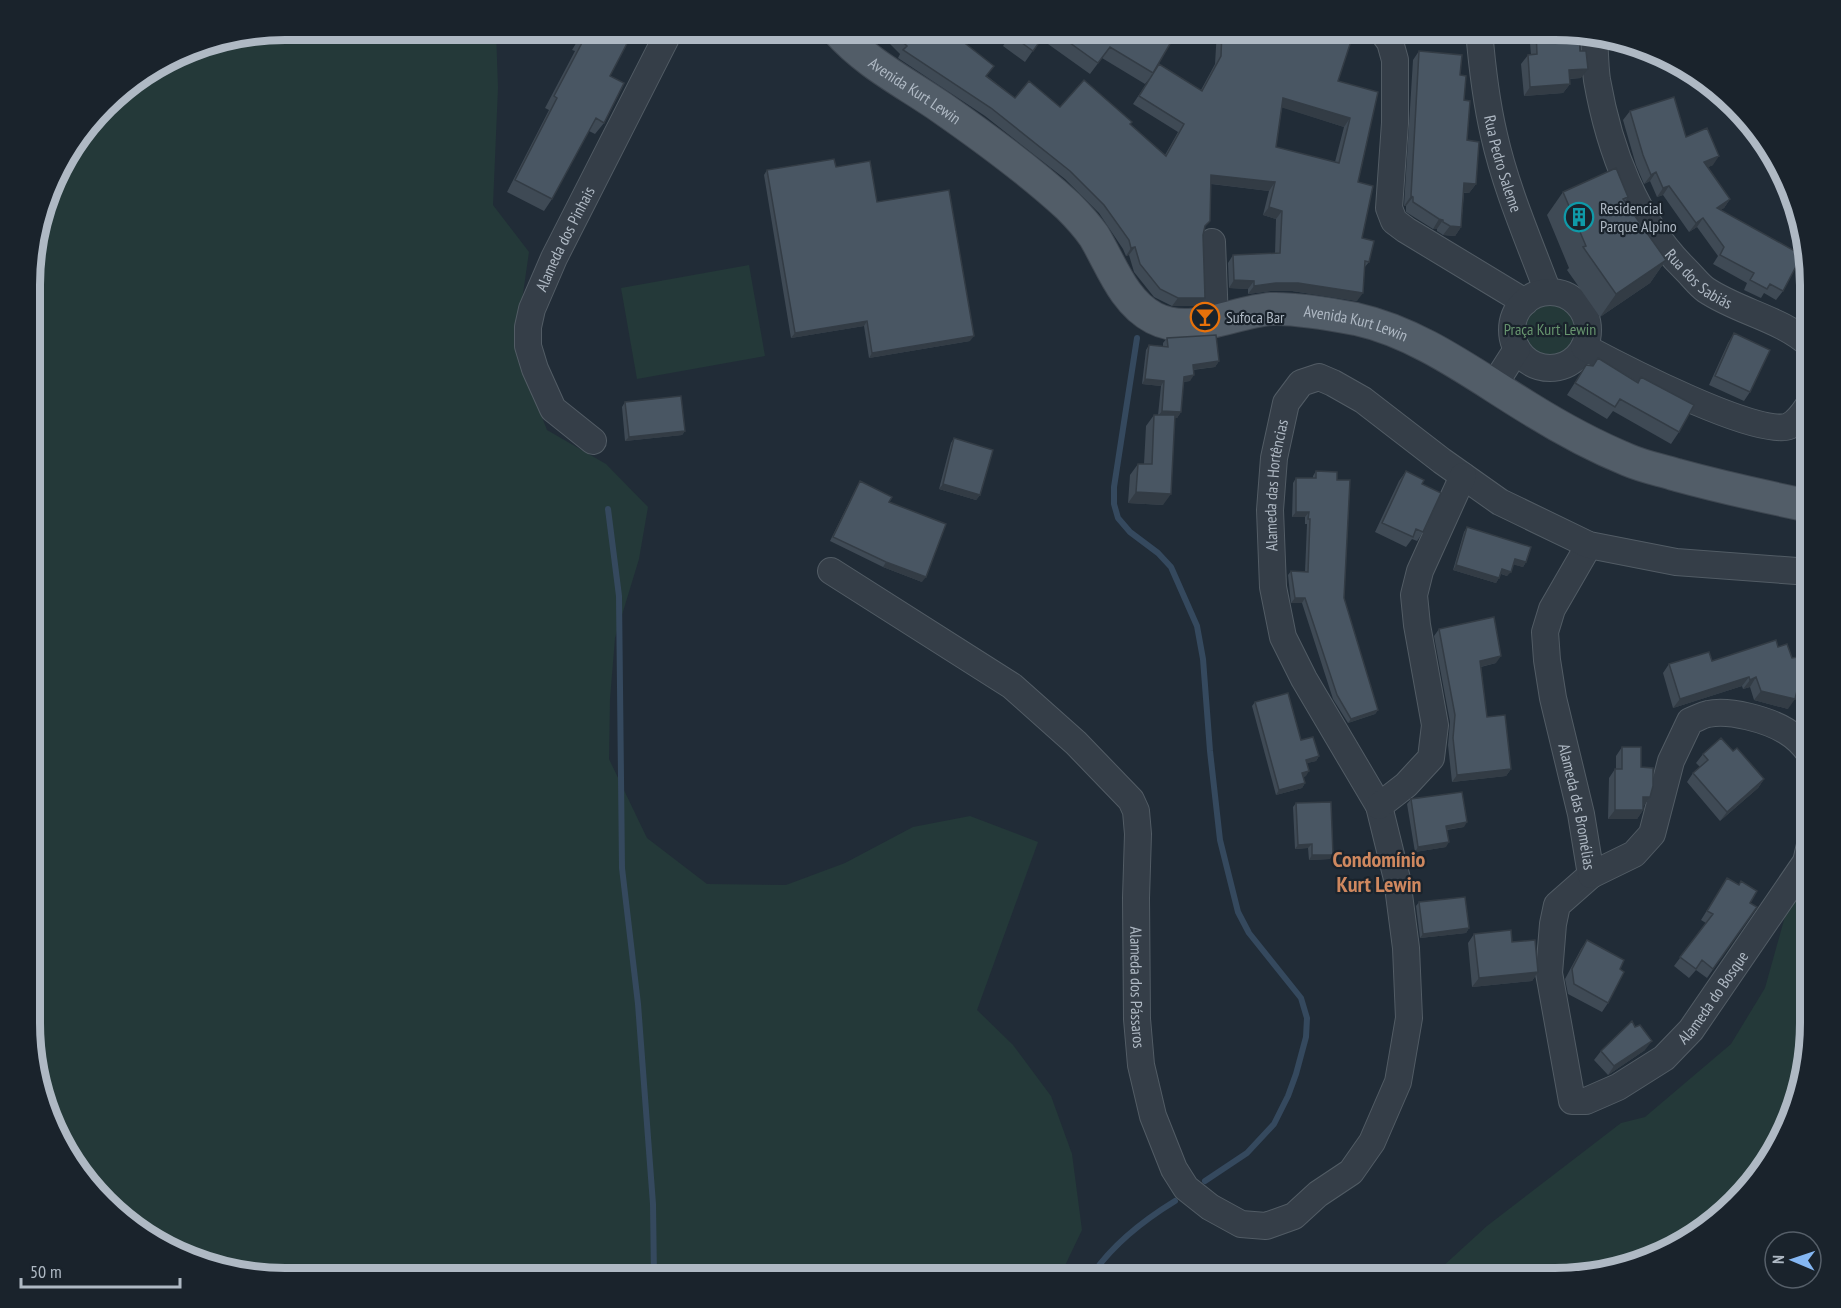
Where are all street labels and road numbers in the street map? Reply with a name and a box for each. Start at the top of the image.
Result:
street label: Avenida Kurt Lewin [865,53,965,128]
street label: Rua Pedro Saleme [1480,113,1527,215]
street label: Alameda dos Pinhais [531,183,599,294]
street label: Rua dos Sabiás [1661,245,1735,313]
street label: Avenida Kurt Lewin [1303,301,1411,346]
street label: Alameda das Hortências [1260,417,1292,552]
street label: Alameda das Bromélias [1554,742,1600,871]
street label: Alameda dos Pássaros [1126,926,1150,1049]
street label: Alameda do Bosque [1673,947,1752,1048]

